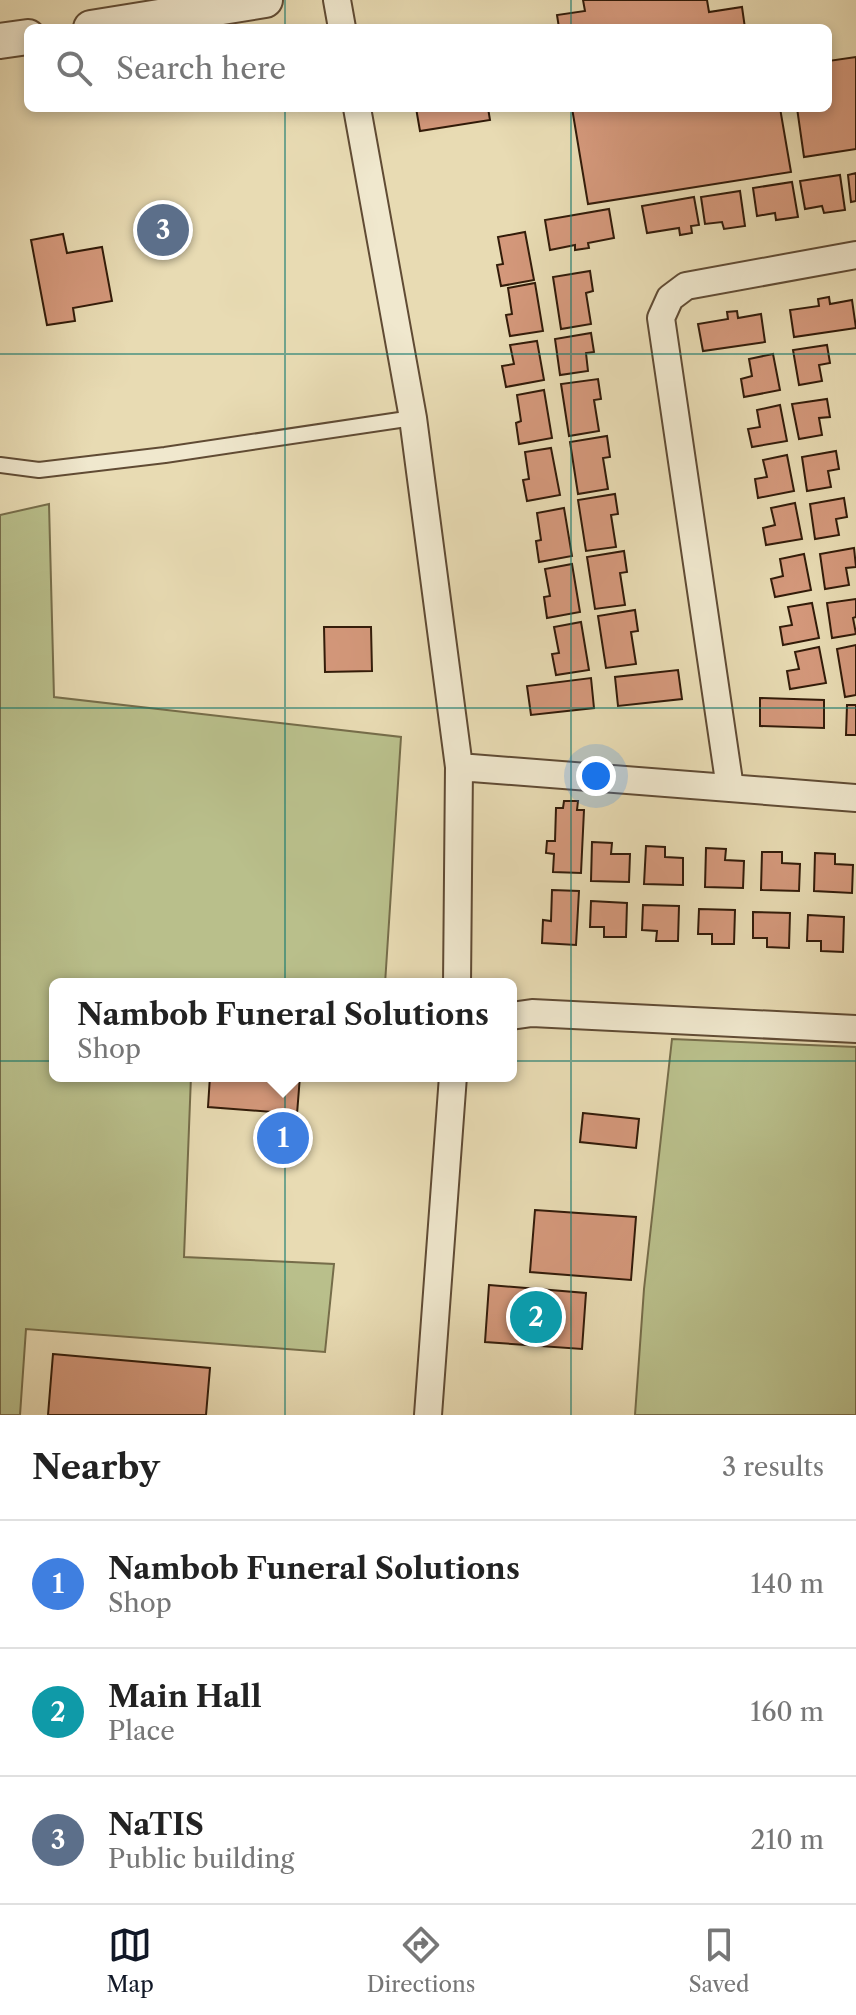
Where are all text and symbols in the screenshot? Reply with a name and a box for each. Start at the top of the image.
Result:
search box [24,24,832,112]
icon: search [52,46,96,90]
text: Search here [116,50,286,87]
pin: 3 [137,200,189,260]
your location [576,756,616,796]
popup [49,978,517,1082]
text: Nambob Funeral Solutions [77,996,489,1033]
text: Shop [77,1033,141,1065]
pin: 1 [257,1108,309,1168]
pin: 2 [510,1287,562,1347]
text: Nearby [32,1446,160,1488]
text: 3 results [722,1451,824,1483]
text: Nambob Funeral Solutions [108,1550,520,1587]
text: 1 [52,1568,64,1600]
text: 140 m [750,1568,824,1600]
text: Shop [108,1587,172,1619]
text: Main Hall [108,1678,261,1715]
text: 2 [50,1696,66,1728]
text: 160 m [750,1696,824,1728]
text: Place [108,1715,175,1747]
text: NaTIS [108,1806,204,1843]
text: 3 [51,1824,65,1856]
text: 210 m [751,1824,824,1856]
text: Public building [108,1843,294,1875]
tab: Map [106,1923,154,1998]
tab: Directions [367,1923,475,1998]
tab: Saved [688,1923,749,1998]

